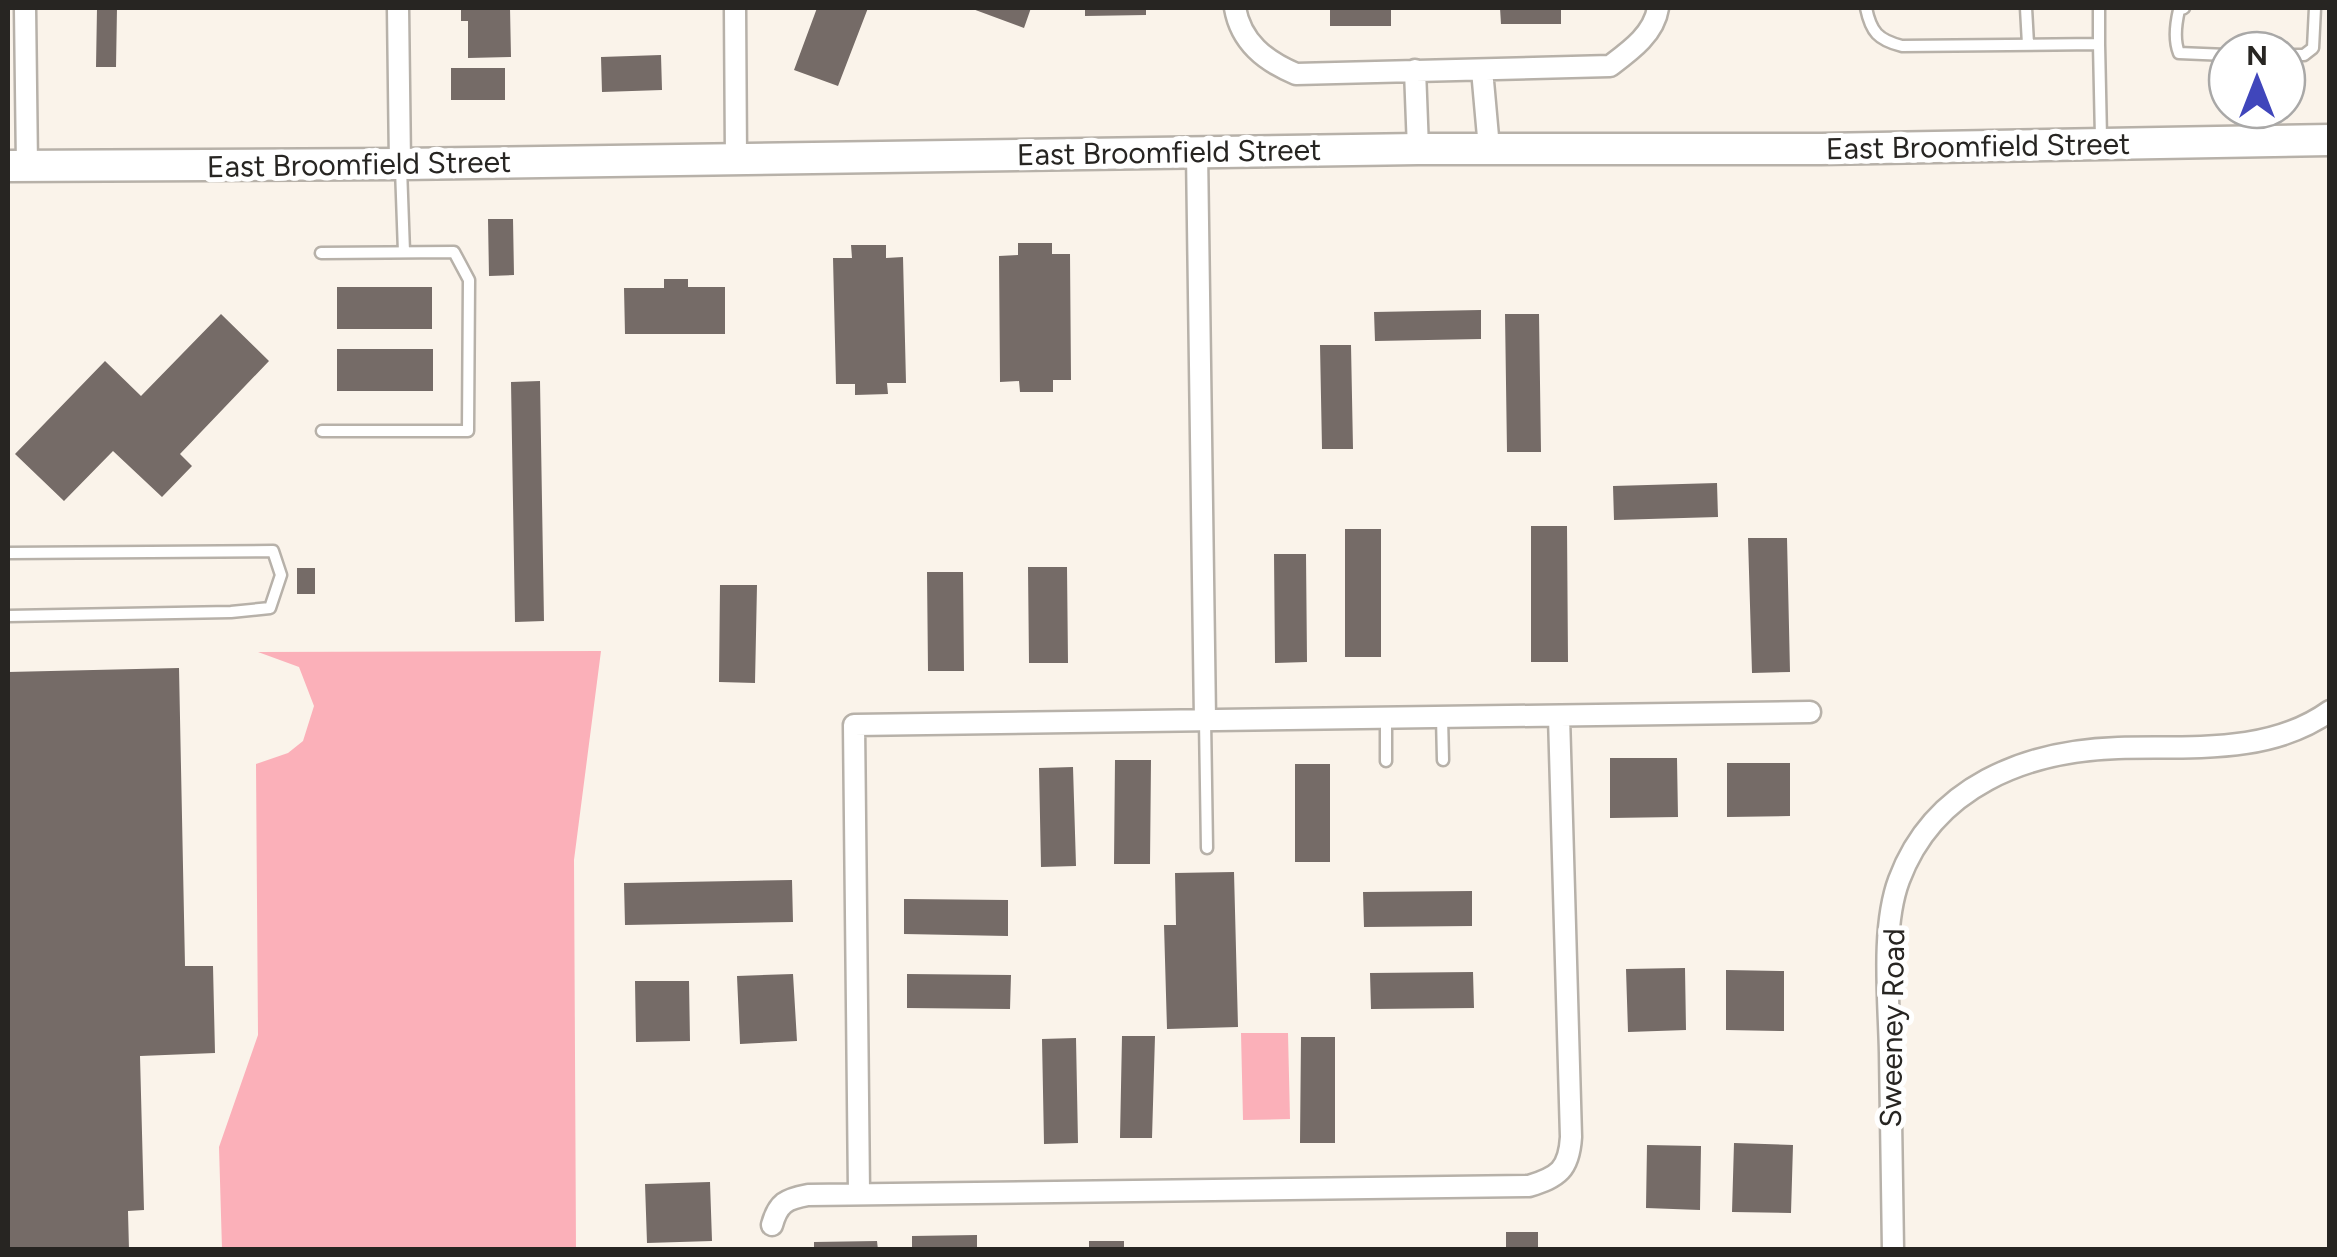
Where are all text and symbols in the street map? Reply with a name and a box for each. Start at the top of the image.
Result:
north arrow [2207,30,2307,130]
text: N [2246,38,2268,72]
street label: East Broomfield Street [1825,125,2131,167]
street label: East Broomfield Street [1016,131,1322,173]
street label: East Broomfield Street [206,143,512,185]
street label: Sweeney Road [1872,928,1912,1128]

